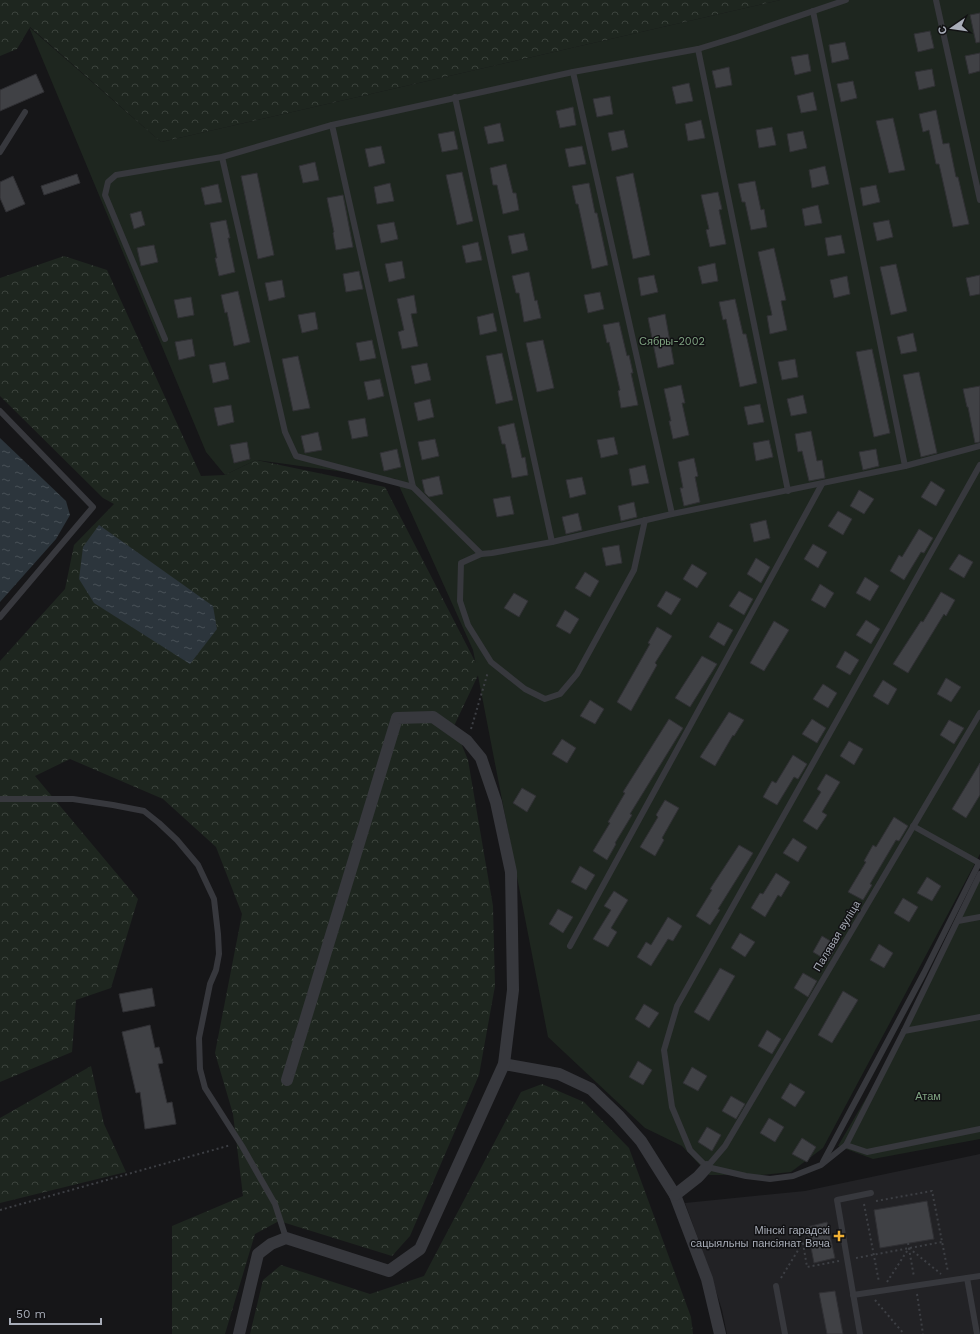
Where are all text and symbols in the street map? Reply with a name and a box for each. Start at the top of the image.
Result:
north arrow [932,8,972,48]
text: С [936,25,950,35]
park label: Сябры-2002 [639,335,705,348]
street label: Палявая вуліца [811,898,864,974]
park label: Атам [915,1090,941,1103]
place label: Мінскі гарадскі сацыяльны пансіянат Вяча [691,1224,831,1250]
marker: Мінскі гарадскі сацыяльны пансіянат Вяча [833,1230,845,1242]
scale bar [10,1300,101,1326]
text: 50 m [16,1307,46,1321]

